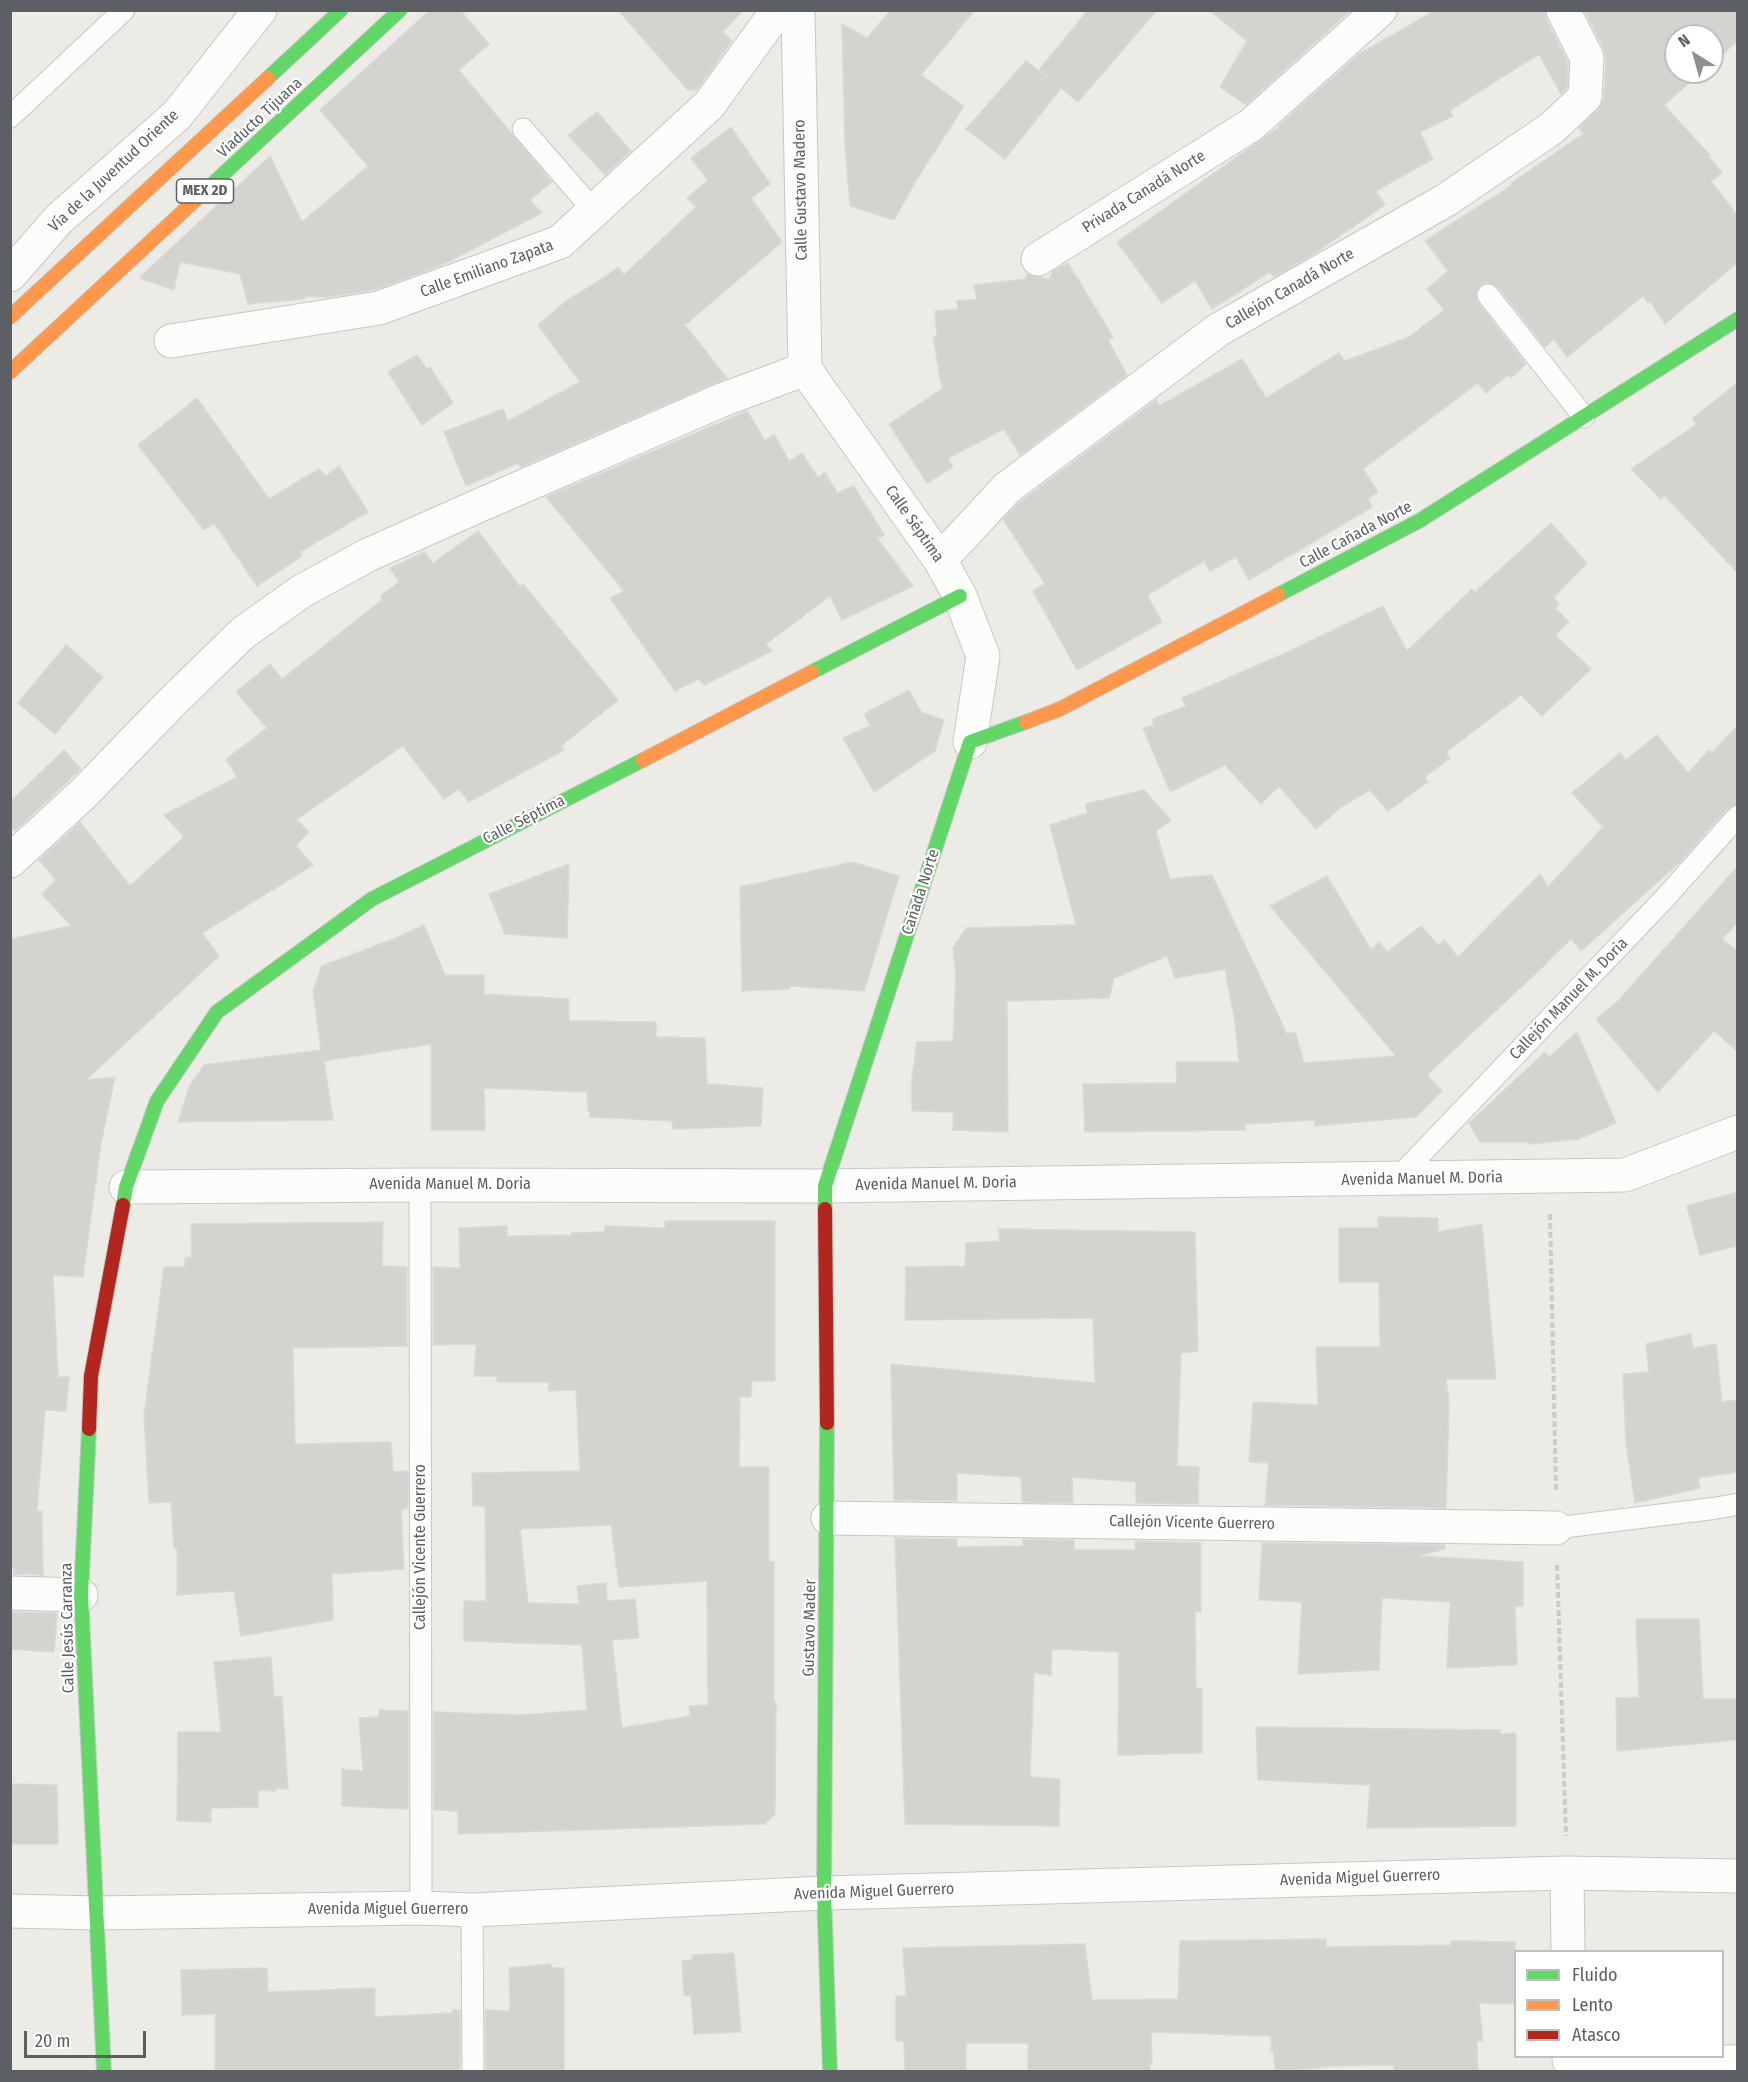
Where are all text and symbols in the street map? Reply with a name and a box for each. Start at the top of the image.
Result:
north arrow [1664,24,1724,84]
text: N [1675,30,1694,51]
street label: Viaducto Tijuana [214,74,306,162]
street label: Vía de la Juventud Oriente [45,106,183,236]
street label: Calle Gustavo Madero [790,119,812,261]
street label: Privada Canadá Norte [1079,146,1209,238]
road number: MEX 2D [176,179,234,203]
street label: Calle Emiliano Zapata [418,236,556,302]
street label: Callejón Canadá Norte [1222,244,1358,334]
street label: Calle Séptima [880,482,948,566]
street label: Calle Cañada Norte [1297,497,1415,573]
street label: Calle Séptima [480,791,568,849]
street label: Cañada Norte [898,847,944,937]
street label: Callejón Manuel M. Doria [1506,934,1632,1064]
street label: Avenida Manuel M. Doria [1341,1168,1503,1190]
street label: Avenida Manuel M. Doria [855,1173,1017,1195]
street label: Avenida Manuel M. Doria [369,1175,531,1195]
street label: Callejón Vicente Guerrero [411,1464,431,1630]
street label: Callejón Vicente Guerrero [1109,1512,1275,1534]
street label: Calle Jesús Carranza [57,1563,79,1693]
street label: Gustavo Mader [800,1579,820,1677]
street label: Avenida Miguel Guerrero [1279,1866,1441,1890]
street label: Avenida Miguel Guerrero [793,1880,955,1904]
street label: Avenida Miguel Guerrero [308,1900,468,1920]
legend [1514,1950,1724,2058]
text: Fluido [1572,1964,1618,1986]
text: Lento [1572,1994,1613,2016]
scale bar [27,2019,148,2057]
text: Atasco [1572,2024,1620,2046]
text: 20 m [35,2030,70,2052]

